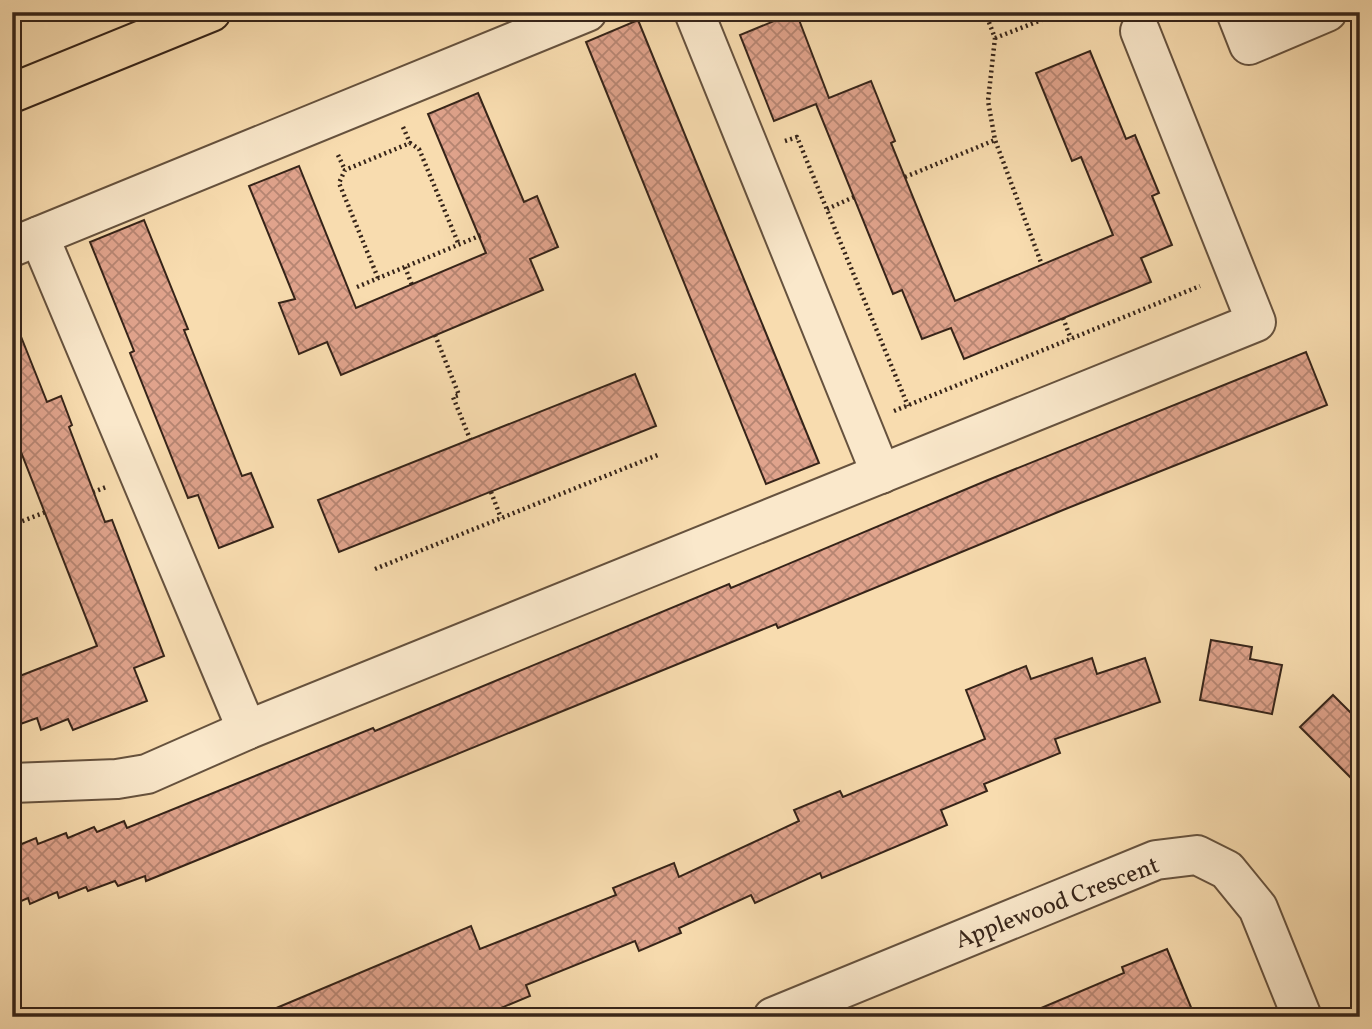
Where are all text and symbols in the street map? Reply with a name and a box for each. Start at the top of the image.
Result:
street label: Applewood Crescent [951,849,1165,958]

